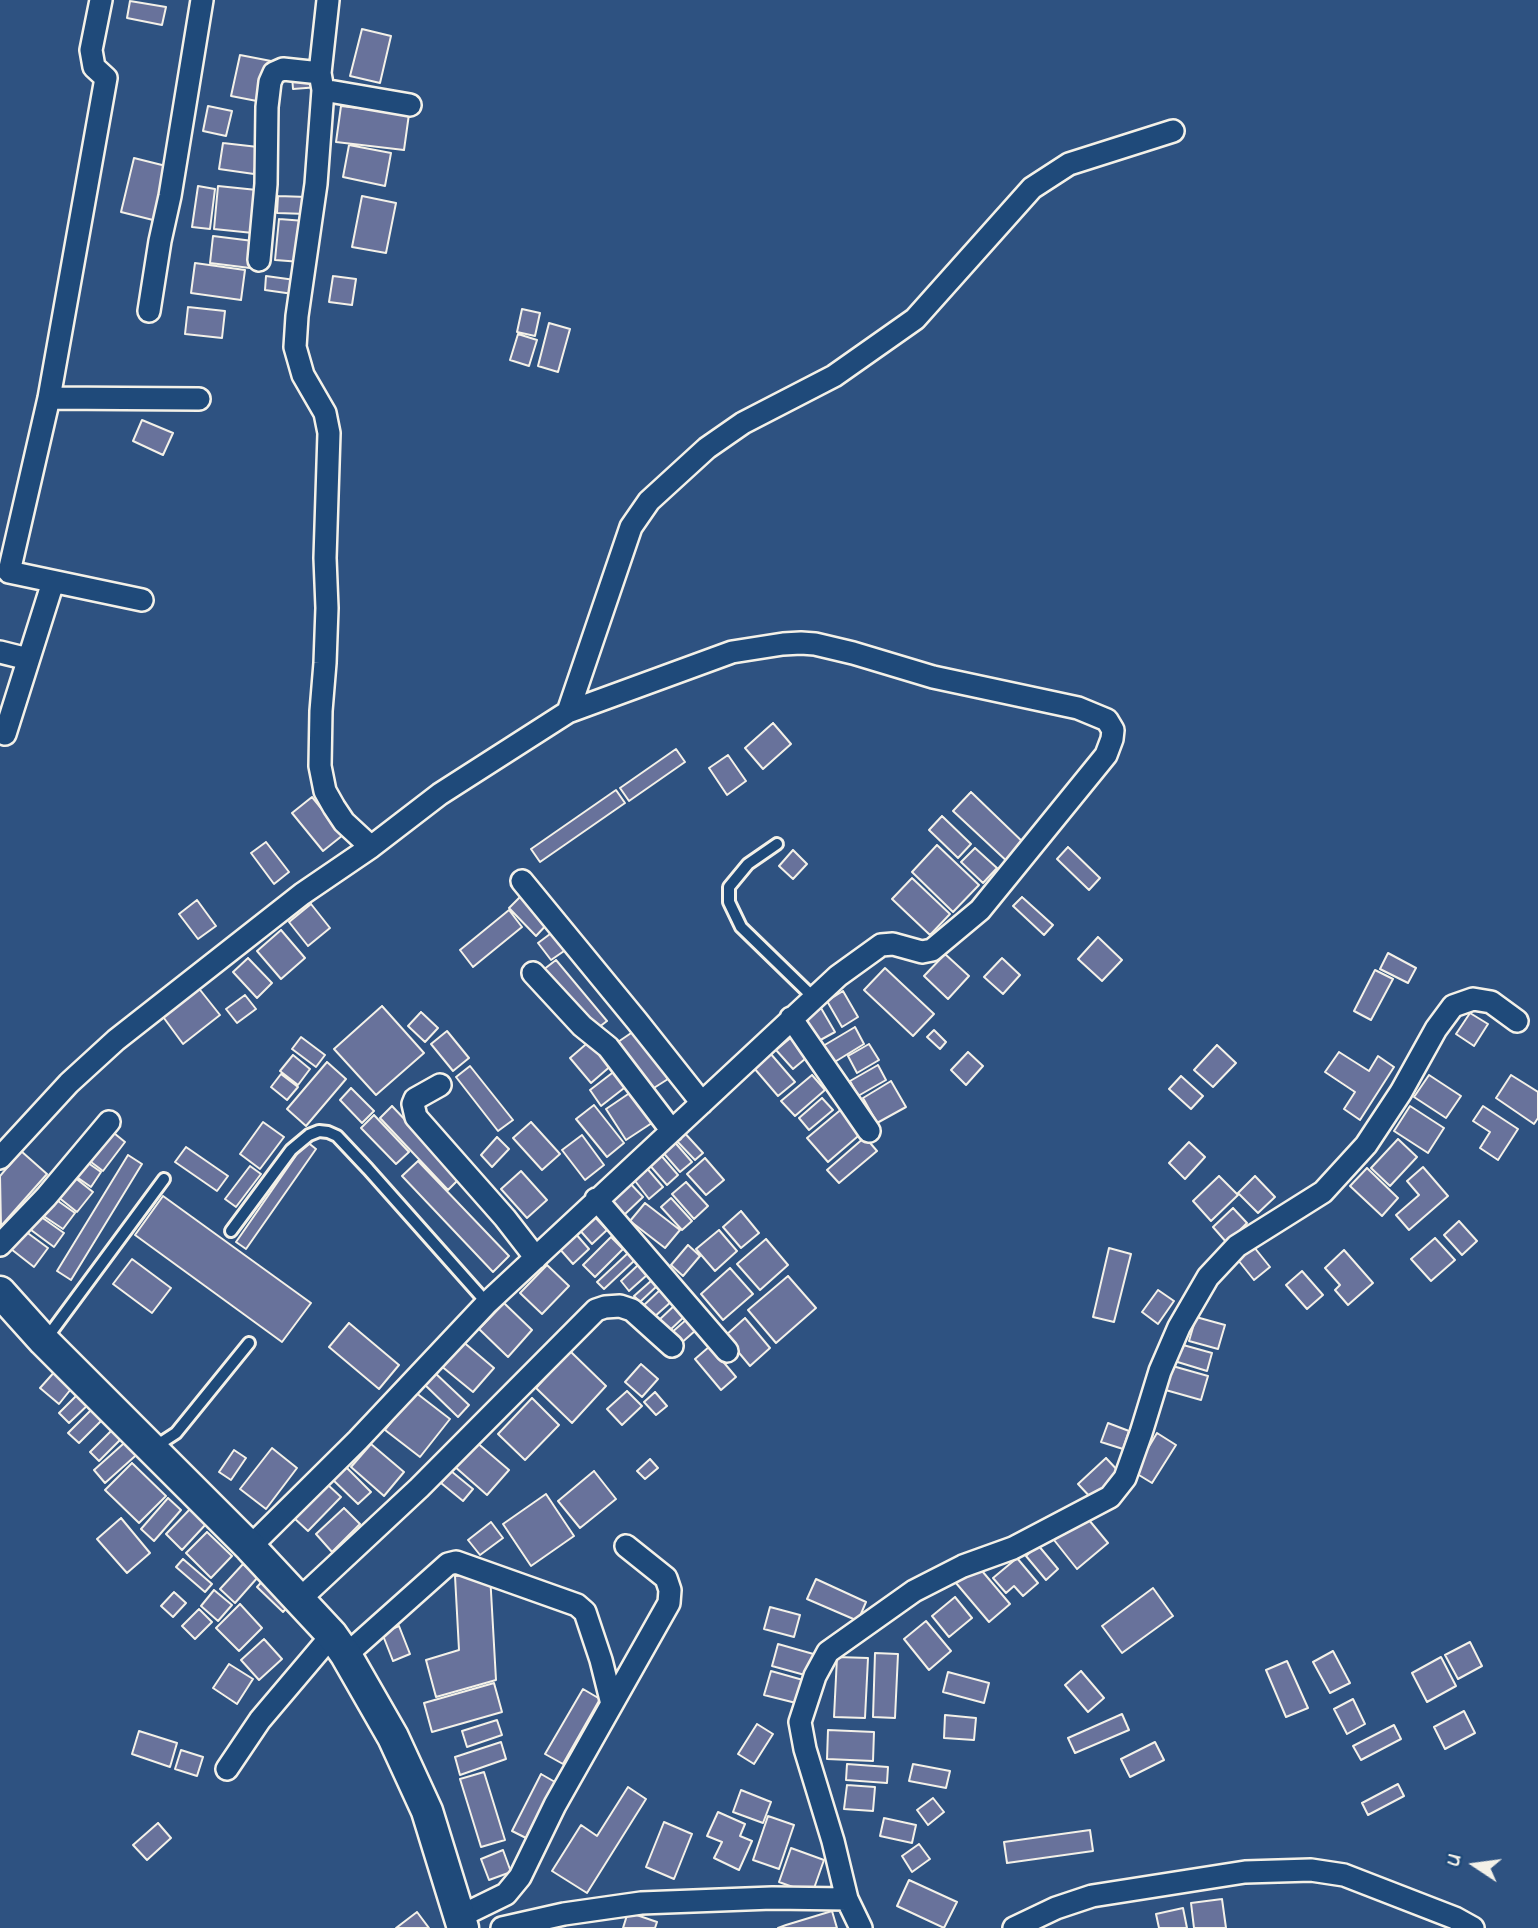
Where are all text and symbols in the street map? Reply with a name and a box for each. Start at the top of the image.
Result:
north arrow [1440,1830,1510,1900]
text: U [1440,1852,1468,1868]

